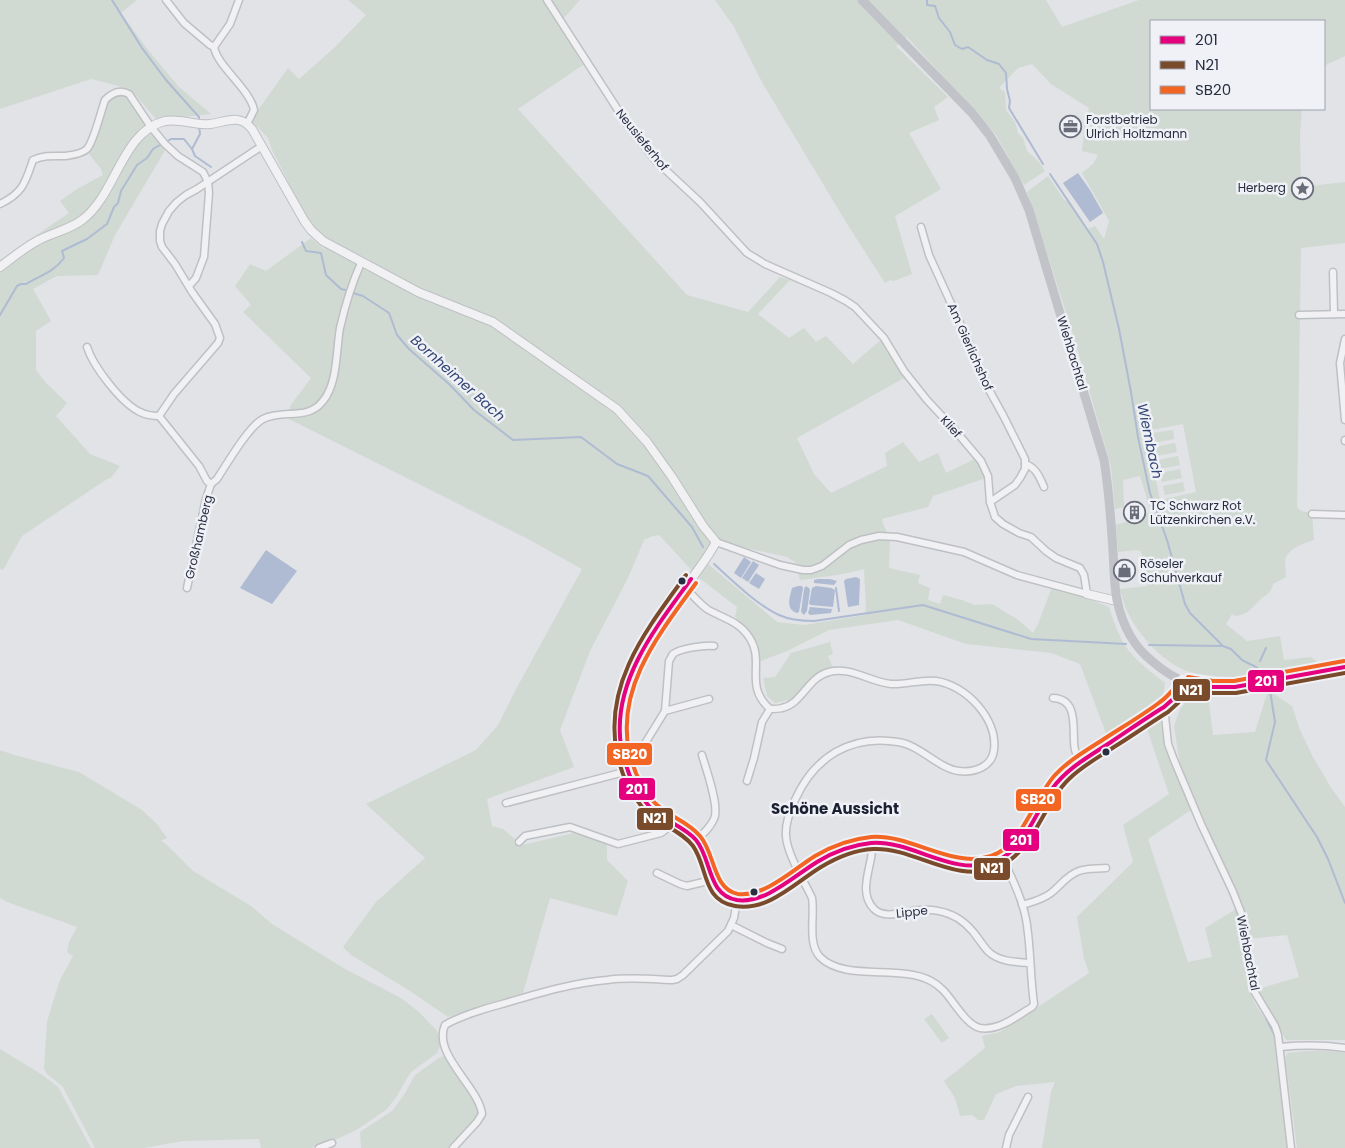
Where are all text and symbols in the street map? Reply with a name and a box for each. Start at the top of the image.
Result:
legend [1150,20,1325,110]
text: 201 [1195,29,1218,50]
text: N21 [1195,54,1219,75]
text: SB20 [1195,79,1231,100]
street label: Neusieferhof [612,105,673,174]
place label: Forstbetrieb Ulrich Holtzmann [1086,111,1187,142]
office icon: Forstbetrieb Ulrich Holtzmann [1058,115,1082,139]
place icon: Herberg [1290,176,1314,200]
place label: Herberg [1238,179,1286,196]
street label: Am Gierlichshof [944,300,997,393]
street label: Wiehbachtal [1053,314,1092,392]
water label: Bornheimer Bach [406,330,510,426]
water label: Wiembach [1132,401,1168,481]
street label: Klief [937,412,966,441]
street label: Großhamberg [181,493,216,581]
place label: TC Schwarz Rot Lützenkirchen e.V. [1150,497,1255,528]
building icon: TC Schwarz Rot Lützenkirchen e.V. [1122,501,1146,525]
place label: Röseler Schuhverkauf [1140,555,1222,586]
shop icon: Röseler Schuhverkauf [1112,559,1136,583]
unlabelled marker [677,576,687,586]
line badge: 201 [1247,669,1285,693]
text: 201 [1255,671,1277,691]
line badge: N21 [1172,678,1211,702]
text: N21 [1179,680,1203,700]
line badge: SB20 [606,742,653,766]
text: SB20 [613,744,647,764]
unlabelled marker [1101,747,1111,757]
line badge: 201 [618,777,656,801]
text: 201 [626,779,648,799]
line badge: SB20 [1015,788,1062,812]
text: SB20 [1021,789,1055,809]
district label: Schöne Aussicht [771,798,899,819]
line badge: N21 [636,807,674,831]
text: N21 [643,808,667,828]
line badge: 201 [1002,828,1040,852]
text: 201 [1010,830,1032,850]
line badge: N21 [973,857,1011,881]
text: N21 [980,858,1004,878]
unlabelled marker [749,887,759,897]
street label: Lippe [895,901,929,922]
street label: Wiehbachtal [1233,914,1264,992]

